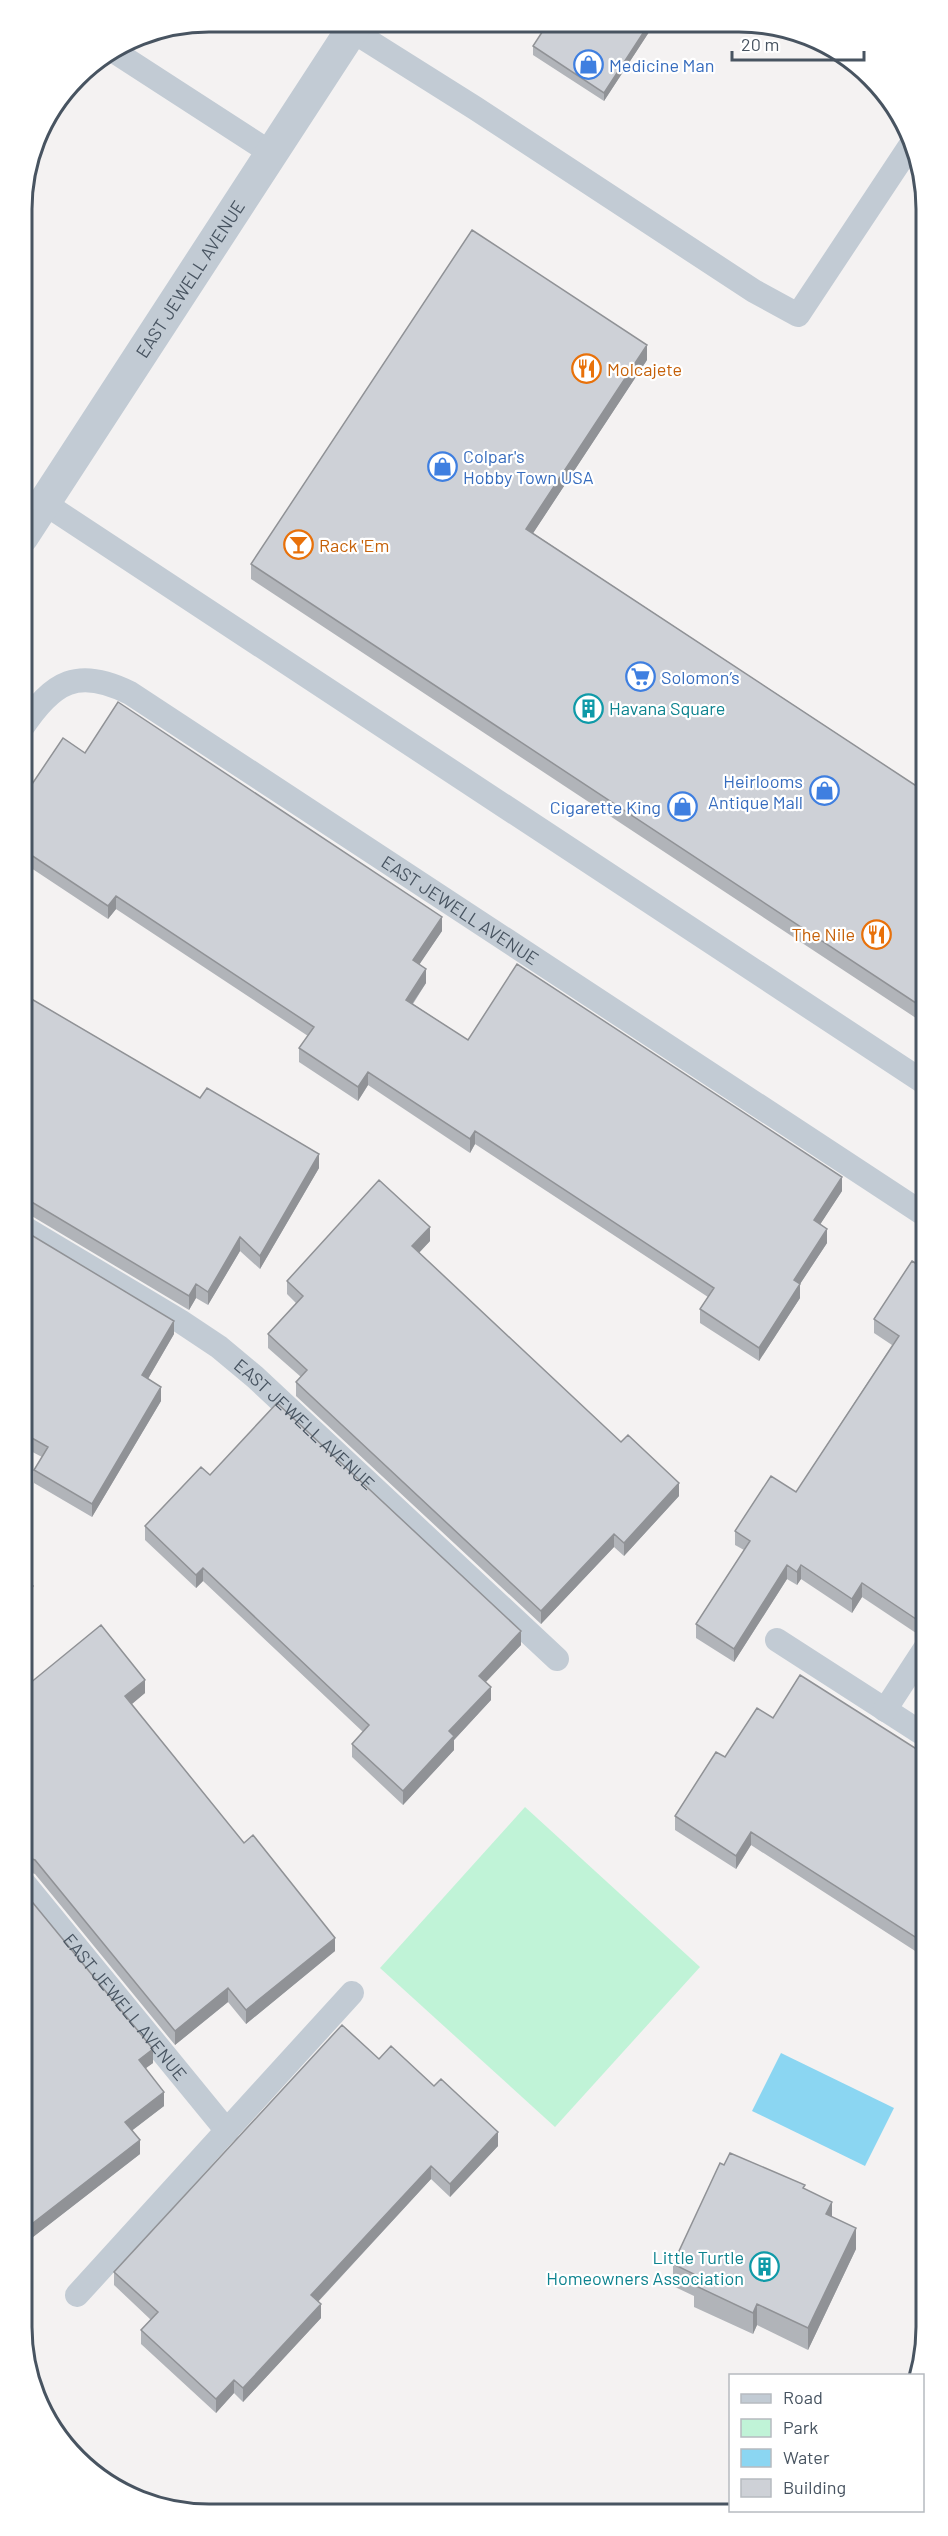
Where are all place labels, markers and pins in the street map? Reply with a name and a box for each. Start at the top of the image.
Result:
shop icon: Medicine Man [572,49,604,81]
place label: Medicine Man [609,54,714,76]
restaurant icon: Molcajete [570,353,602,385]
place label: Molcajete [607,358,682,380]
place label: Colpar's Hobby Town USA [463,445,594,488]
shop icon: Colpar's Hobby Town USA [426,450,458,482]
bar icon: Rack 'Em [282,529,314,561]
place label: Rack 'Em [319,534,389,556]
supermarket icon: Solomon’s [624,661,656,693]
place label: Solomon’s [661,666,740,688]
building icon: Havana Square [572,692,604,724]
place label: Havana Square [609,697,725,719]
place label: Heirlooms Antique Mall [708,770,803,813]
shop icon: Heirlooms Antique Mall [808,775,840,807]
shop icon: Cigarette King [666,791,698,823]
place label: Cigarette King [550,796,661,818]
restaurant icon: The Nile [860,918,892,950]
place label: The Nile [791,923,855,945]
place label: Little Turtle Homeowners Association [546,2246,744,2289]
building icon: Little Turtle Homeowners Association [749,2251,781,2283]

